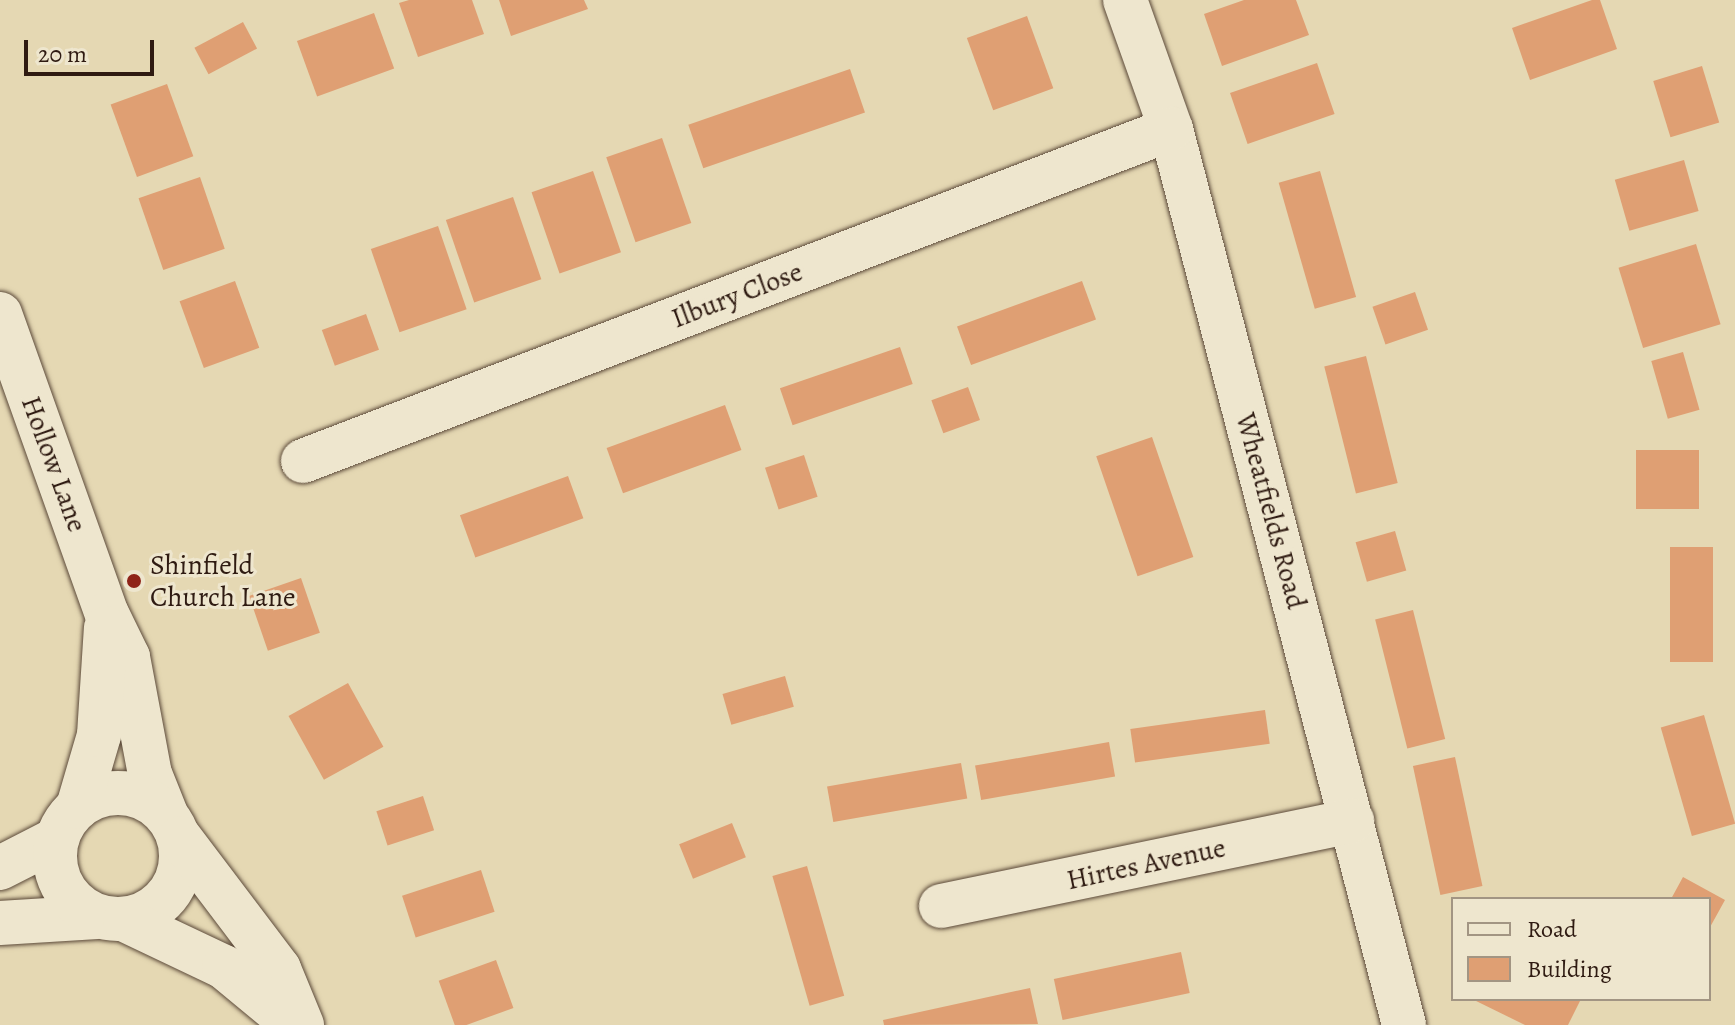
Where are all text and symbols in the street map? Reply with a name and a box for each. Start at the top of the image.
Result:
scale bar [28,24,158,74]
text: 20 m [38,38,87,70]
street label: Ilbury Close [667,255,807,335]
street label: Hollow Lane [14,392,94,536]
street label: Wheatfields Road [1229,409,1313,613]
place label: Shinfield Church Lane [150,548,296,614]
marker: Shinfield Church Lane [125,572,143,590]
street label: Hirtes Avenue [1064,831,1228,897]
legend [1451,897,1711,1001]
text: Road [1527,913,1577,945]
text: Building [1527,953,1612,985]

